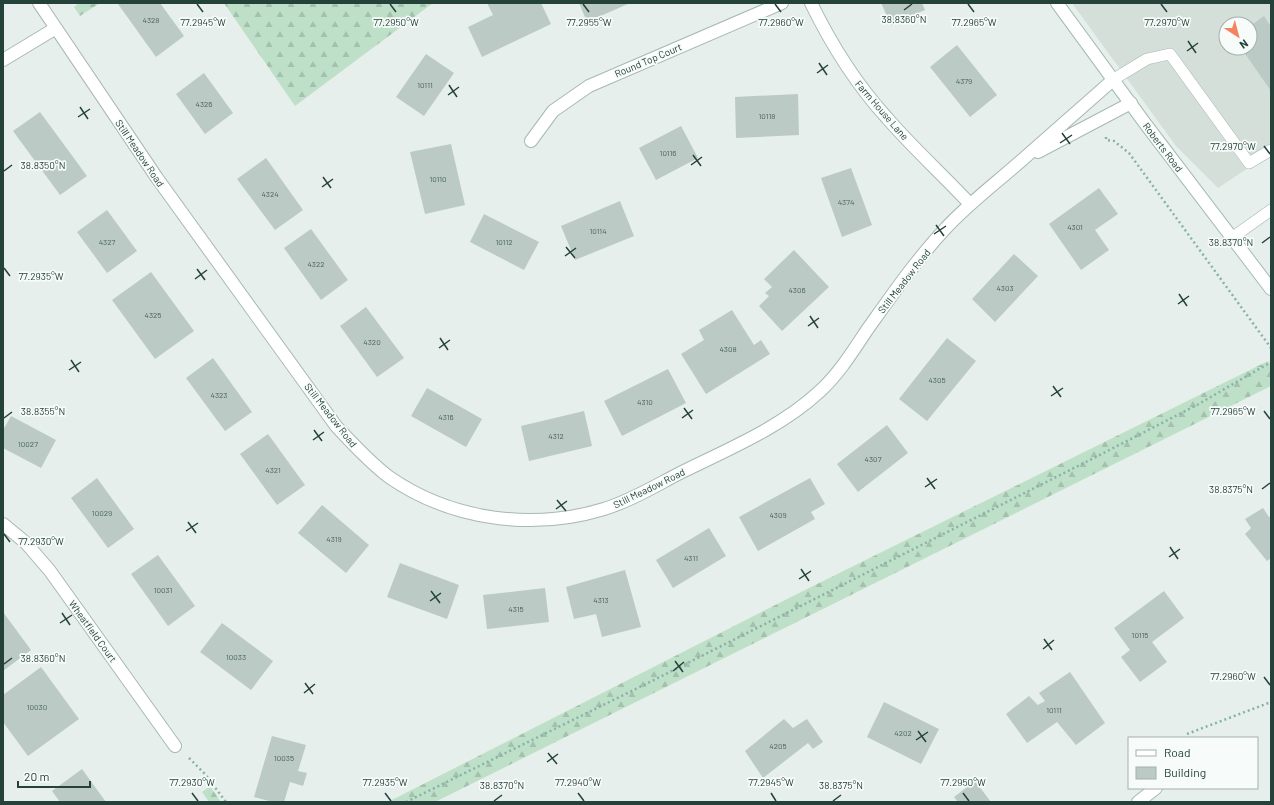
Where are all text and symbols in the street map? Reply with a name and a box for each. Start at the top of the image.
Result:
text: 38.8360°N [882,13,926,25]
house number: 4328 [143,15,159,25]
text: 77.2945°W [180,16,226,28]
text: 77.2950°W [373,16,419,28]
text: 77.2955°W [566,16,612,28]
text: 77.2960°W [758,16,804,28]
text: 77.2965°W [951,16,997,28]
text: 77.2970°W [1144,16,1190,28]
north arrow [1218,16,1258,56]
text: N [1237,37,1251,52]
street label: Round Top Court [613,40,684,80]
house number: 4379 [956,76,972,86]
street label: Farm House Lane [853,78,911,142]
house number: 10111 [417,80,433,90]
house number: 4326 [196,99,212,109]
house number: 10118 [759,111,775,121]
street label: Still Meadow Road [113,117,167,189]
street label: Roberts Road [1141,120,1185,174]
text: 77.2970°W [1210,140,1256,152]
house number: 10116 [660,148,676,158]
text: 38.8350°N [21,159,65,171]
house number: 10110 [429,174,447,184]
house number: 4324 [261,189,279,199]
house number: 4374 [838,197,854,207]
house number: 4301 [1067,222,1083,232]
house number: 10114 [589,226,607,236]
text: 38.8370°N [1209,236,1253,248]
house number: 4327 [99,237,116,247]
house number: 10112 [495,237,513,247]
street label: Still Meadow Road [875,246,933,316]
house number: 4322 [307,259,325,269]
text: 77.2935°W [18,270,64,282]
house number: 4303 [996,283,1014,293]
house number: 4306 [788,285,806,295]
house number: 4325 [145,310,161,320]
house number: 4320 [363,337,381,347]
house number: 4308 [719,344,737,354]
house number: 4305 [928,375,946,385]
street label: Still Meadow Road [302,380,360,450]
house number: 4323 [211,390,227,400]
house number: 4310 [637,397,653,407]
text: 38.8355°N [21,405,65,417]
text: 77.2965°W [1210,405,1256,417]
house number: 4316 [438,412,454,422]
house number: 4312 [548,431,564,441]
house number: 10027 [18,439,38,449]
house number: 4307 [865,454,882,464]
house number: 4321 [265,465,281,475]
street label: Still Meadow Road [611,465,687,511]
text: 38.8375°N [1209,483,1253,495]
house number: 10029 [92,508,112,518]
house number: 4309 [769,510,787,520]
house number: 4319 [326,534,342,544]
text: 77.2930°W [18,535,64,547]
house number: 4311 [684,553,698,563]
house number: 10031 [154,585,173,595]
house number: 4313 [593,595,609,605]
street label: Wheatfield Court [67,598,120,665]
house number: 4315 [508,604,524,614]
house number: 10115 [1132,630,1148,640]
text: 38.8360°N [21,652,65,664]
house number: 10033 [226,652,246,662]
text: 77.2960°W [1210,670,1256,682]
house number: 10030 [27,702,47,712]
house number: 10111 [1046,705,1062,715]
house number: 4202 [894,728,912,738]
legend [1128,737,1258,789]
house number: 4205 [769,741,787,751]
text: Road [1164,745,1191,759]
house number: 10035 [274,753,294,763]
scale bar [18,763,90,789]
text: Building [1164,765,1206,779]
text: 20 m [24,769,50,783]
text: 77.2930°W [169,776,215,788]
text: 77.2935°W [362,776,408,788]
text: 77.2940°W [555,776,601,788]
text: 77.2945°W [748,776,794,788]
text: 77.2950°W [940,776,986,788]
text: 38.8370°N [480,779,524,791]
text: 38.8375°N [819,779,863,791]

